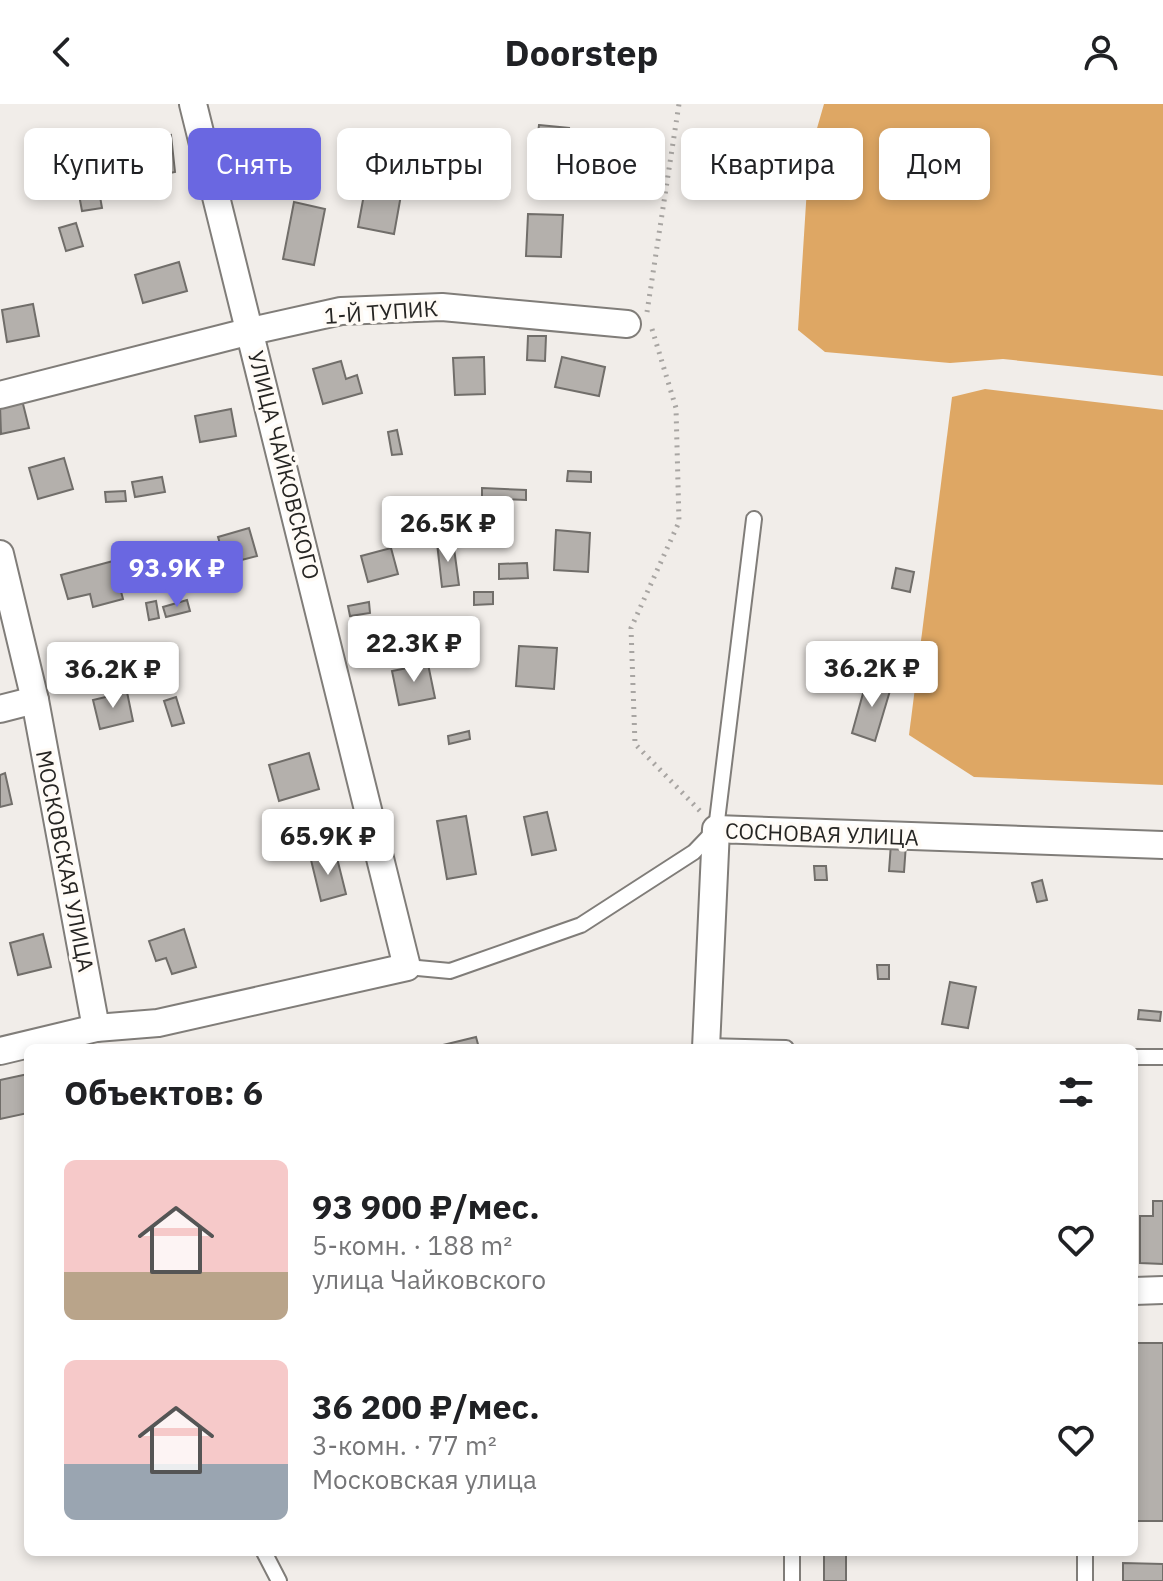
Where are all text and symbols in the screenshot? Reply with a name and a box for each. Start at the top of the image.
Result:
text: Doorstep [505,29,658,76]
icon: back [40,30,84,74]
icon: person [1079,30,1123,74]
chip: Купить [24,128,172,200]
chip: Снять [188,128,321,200]
chip: Фильтры [337,128,511,200]
chip: Новое [527,128,665,200]
chip: Квартира [681,128,863,200]
chip: Дом [879,128,990,200]
street label: 1-Й ТУПИК [323,293,439,330]
street label: УЛИЦА ЧАЙКОВСКОГО [242,347,327,582]
pin: 26.5K ₽ [374,496,522,564]
text: 26.5K ₽ [400,505,496,539]
pin: 93.9K ₽ [103,541,251,609]
text: 93.9K ₽ [129,550,225,584]
pin: 22.3K ₽ [340,616,488,684]
text: 22.3K ₽ [366,625,462,659]
pin: 36.2K ₽ [798,641,946,709]
pin: 36.2K ₽ [39,642,187,710]
text: 36.2K ₽ [824,650,920,684]
text: 36.2K ₽ [65,651,161,685]
street label: МОСКОВСКАЯ УЛИЦА [30,748,101,974]
pin: 65.9K ₽ [254,809,402,877]
street label: СОСНОВАЯ УЛИЦА [725,816,919,851]
text: 65.9K ₽ [280,818,376,852]
text: Объектов: 6 [64,1070,263,1114]
icon: filters [1054,1070,1098,1114]
text: 93 900 ₽/мес. [312,1184,540,1228]
icon: home [128,1192,224,1288]
icon: heart [1054,1218,1098,1262]
text: 5-комн. · 188 m² [312,1228,512,1262]
text: улица Чайковского [312,1262,546,1296]
text: 36 200 ₽/мес. [312,1384,540,1428]
icon: home [128,1392,224,1488]
icon: heart [1054,1418,1098,1462]
text: 3-комн. · 77 m² [312,1428,497,1462]
text: Московская улица [312,1462,537,1496]

